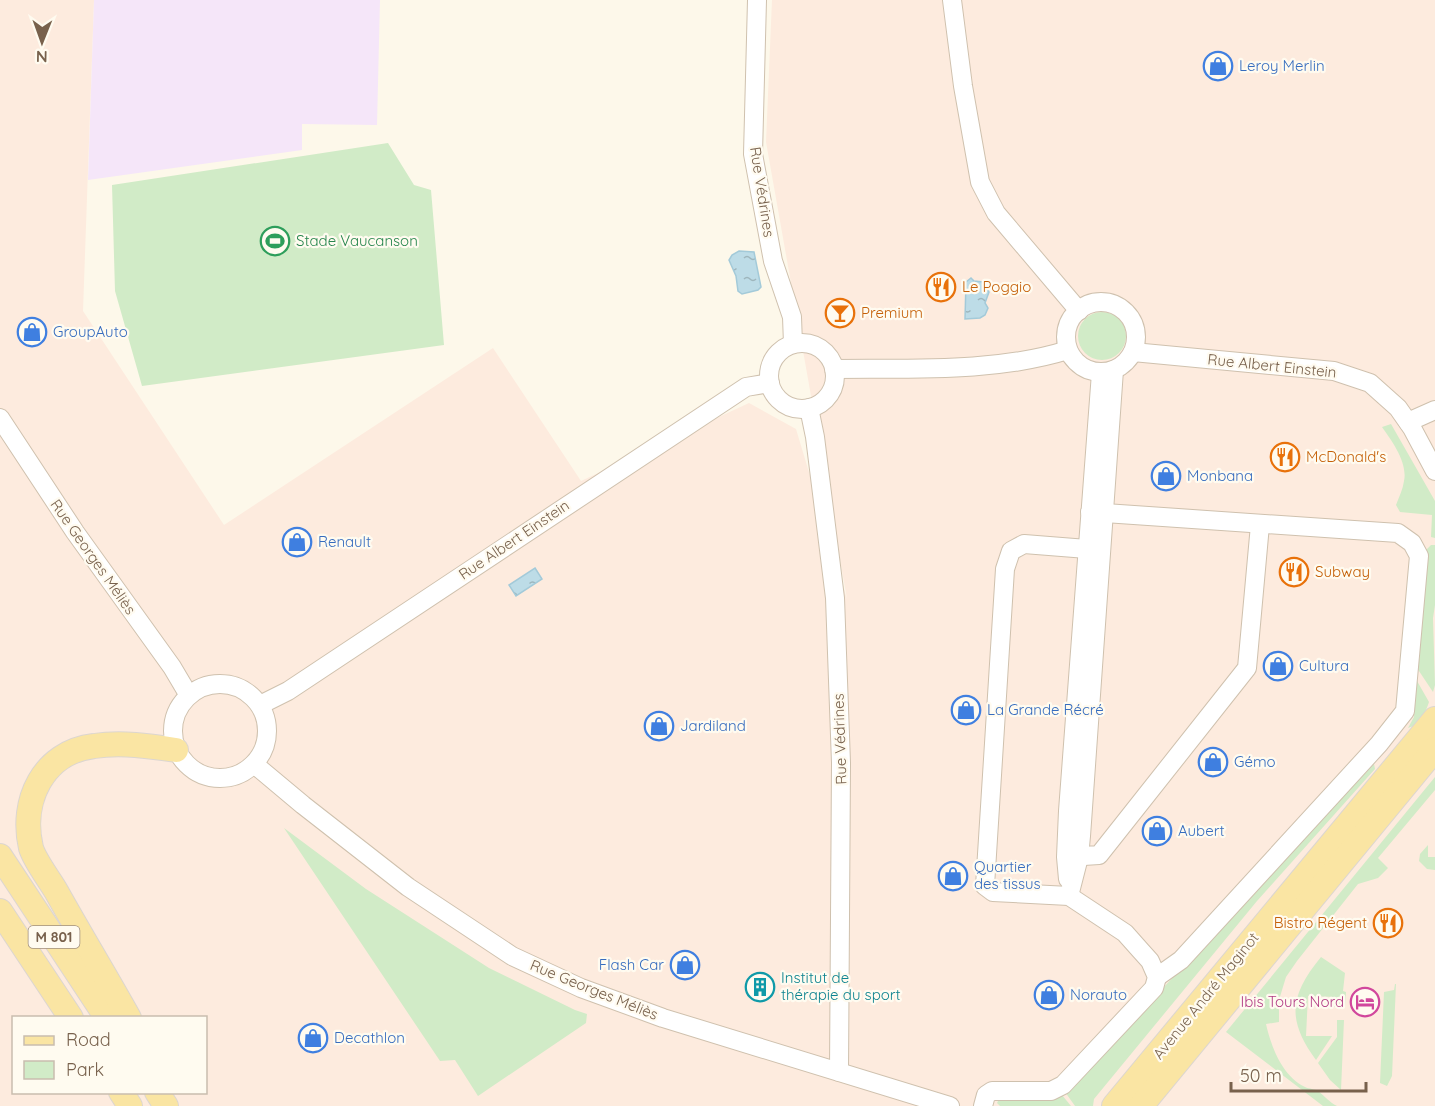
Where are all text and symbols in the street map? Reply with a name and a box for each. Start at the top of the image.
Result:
north arrow [12,12,72,72]
text: N [36,47,48,67]
shop icon: Leroy Merlin [1202,50,1234,82]
place label: Leroy Merlin [1239,56,1325,75]
street label: Rue Védrines [746,145,779,239]
sports icon: Stade Vaucanson [259,225,291,257]
place label: Stade Vaucanson [296,231,418,250]
restaurant icon: Le Poggio [925,271,957,303]
place label: Le Poggio [962,277,1031,296]
bar icon: Premium [824,297,856,329]
place label: Premium [861,303,923,322]
shop icon: GroupAuto [16,316,48,348]
place label: GroupAuto [53,322,128,341]
street label: Rue Albert Einstein [1207,349,1337,382]
restaurant icon: McDonald's [1269,441,1301,473]
place label: McDonald's [1306,447,1386,466]
shop icon: Monbana [1150,460,1182,492]
place label: Monbana [1187,466,1253,485]
street label: Rue Georges Méliès [47,495,140,618]
street label: Rue Albert Einstein [455,496,573,584]
shop icon: Renault [281,526,313,558]
place label: Renault [318,532,371,551]
restaurant icon: Subway [1278,556,1310,588]
place label: Subway [1315,562,1370,581]
shop icon: Cultura [1262,650,1294,682]
place label: Cultura [1299,656,1349,675]
street label: Rue Védrines [828,693,851,785]
shop icon: La Grande Récré [950,694,982,726]
place label: La Grande Récré [987,700,1104,719]
shop icon: Jardiland [643,710,675,742]
place label: Jardiland [680,716,746,735]
shop icon: Gémo [1197,746,1229,778]
place label: Gémo [1234,752,1276,771]
shop icon: Aubert [1141,815,1173,847]
place label: Aubert [1178,821,1225,840]
place label: Quartier des tissus [974,857,1041,893]
shop icon: Quartier des tissus [937,860,969,892]
restaurant icon: Bistro Régent [1372,907,1404,939]
place label: Bistro Régent [1274,913,1367,932]
road number: M 801 [28,926,80,948]
street label: Avenue André Maginot [1149,928,1263,1063]
shop icon: Flash Car [669,949,701,981]
street label: Rue Georges Méliès [527,955,661,1024]
place label: Flash Car [599,955,664,974]
place label: Institut de thérapie du sport [781,968,901,1004]
building icon: Institut de thérapie du sport [744,971,776,1003]
shop icon: Norauto [1033,979,1065,1011]
place label: Norauto [1070,985,1127,1004]
hotel icon: Ibis Tours Nord [1349,986,1381,1018]
place label: Ibis Tours Nord [1241,992,1344,1011]
legend [12,1016,207,1094]
shop icon: Decathlon [297,1022,329,1054]
text: Road [66,1028,111,1051]
place label: Decathlon [334,1028,405,1047]
scale bar [1231,1055,1366,1093]
text: Park [66,1058,104,1081]
text: 50 m [1240,1064,1282,1087]

